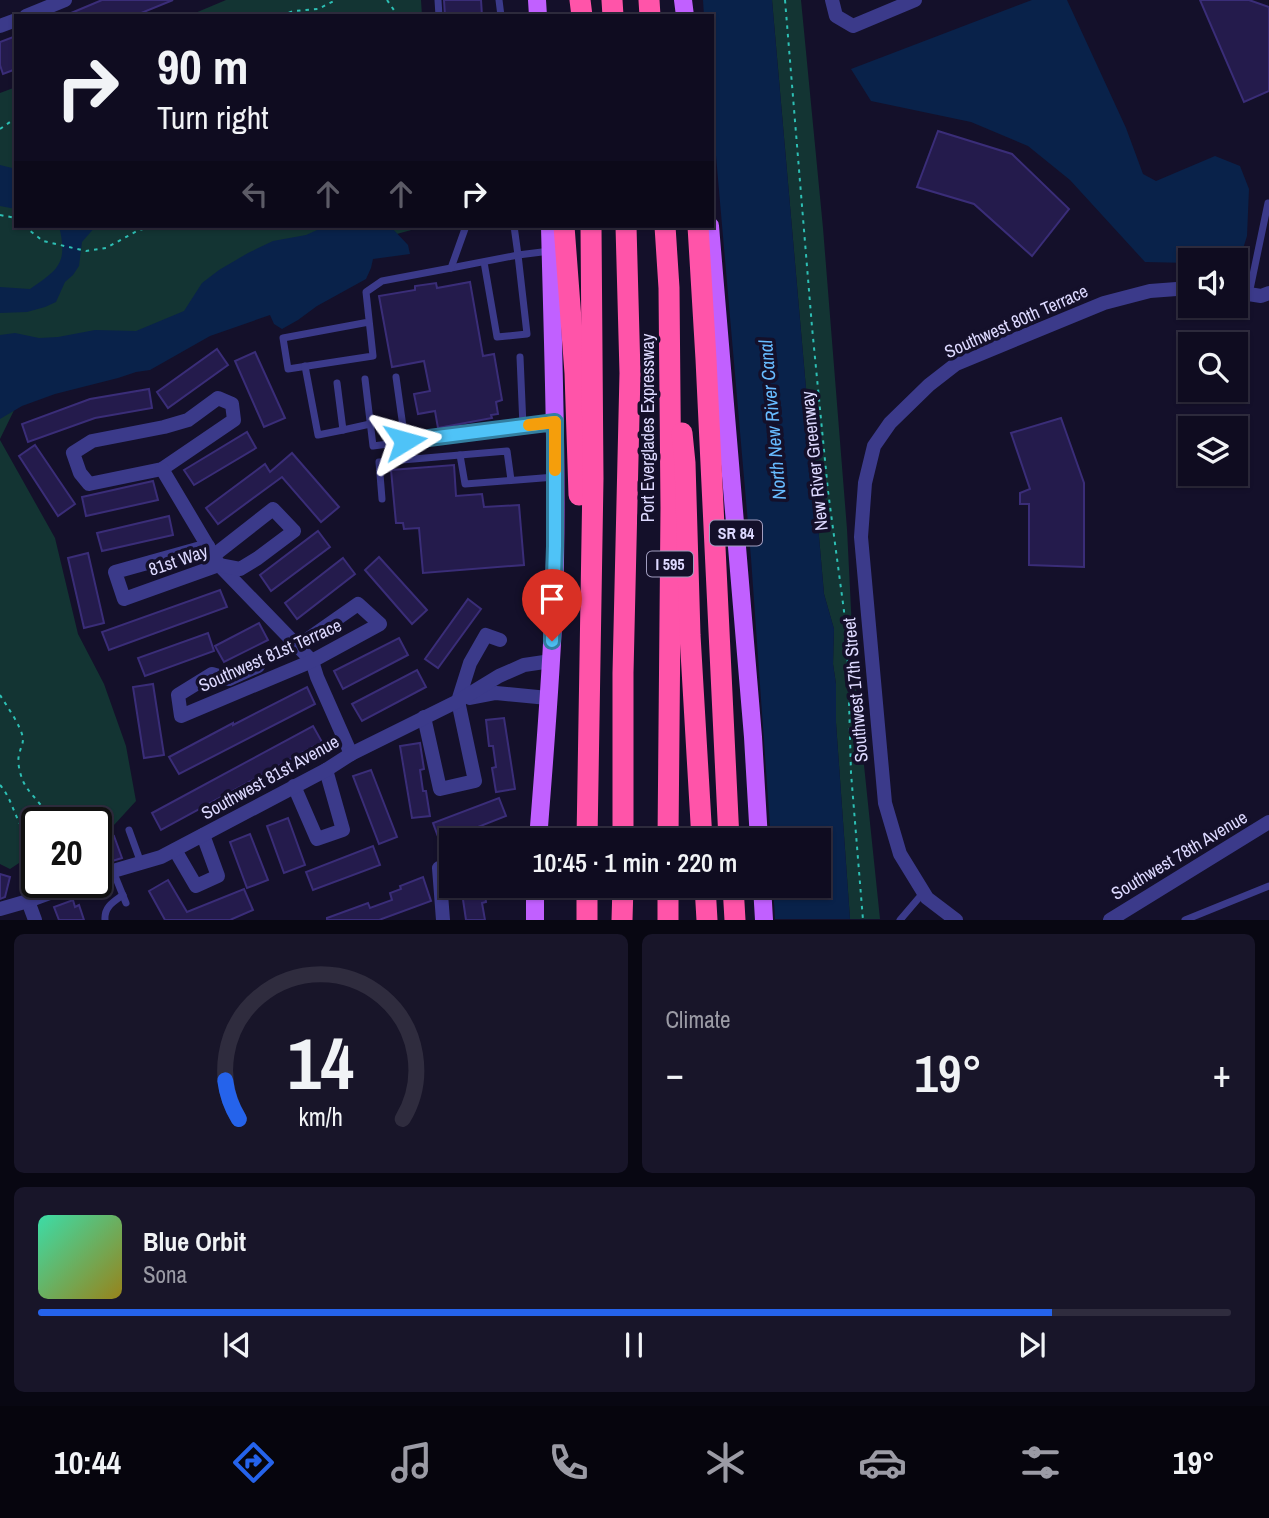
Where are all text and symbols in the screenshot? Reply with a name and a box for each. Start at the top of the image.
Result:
text: 90 m [157,33,249,99]
icon: right [42,42,133,133]
text: Turn right [157,96,269,139]
icon: left [236,175,274,213]
icon: ahead [309,175,347,213]
icon: ahead [382,175,420,213]
icon: right [455,175,493,213]
map controls [1178,248,1248,486]
button: sound [1178,248,1248,318]
street label: Southwest 80th Terrace [940,278,1092,364]
button: search [1178,332,1248,402]
street label: Port Everglades Expressway [635,333,660,522]
water label: North New River Canal [752,339,792,501]
street label: New River Greenway [794,389,834,532]
position arrow [368,404,442,478]
button: layers [1178,416,1248,486]
road number: SR 84 [710,520,762,546]
street label: 81st Way [145,538,211,582]
road number: I 595 [647,552,693,576]
pin [522,569,582,641]
icon: arrive [533,580,571,618]
street label: Southwest 81st Terrace [195,612,345,698]
street label: Southwest 17th Street [836,617,874,763]
street label: Southwest 81st Avenue [197,729,343,825]
street label: Southwest 78th Avenue [1106,804,1252,906]
speed limit sign: 20 [21,807,112,898]
text: 10:45 · 1 min · 220 m [533,845,737,880]
text: Climate [666,1004,730,1035]
text: 14 [288,1015,354,1113]
text: 19° [914,1038,982,1108]
text: − [666,1048,684,1099]
text: + [1213,1048,1231,1099]
text: km/h [299,1100,343,1134]
text: Blue Orbit [143,1224,246,1259]
text: Sona [143,1259,187,1290]
icon: previous [218,1326,256,1364]
icon: pause [615,1326,653,1364]
icon: next [1013,1326,1051,1364]
icon: directions [229,1438,278,1487]
icon: music [387,1438,436,1487]
icon: phone [544,1438,593,1487]
icon: climate [701,1438,750,1487]
icon: car [858,1438,907,1487]
icon: filters [1016,1438,1065,1487]
text: 10:44 [54,1441,121,1484]
text: 19° [1173,1441,1215,1484]

